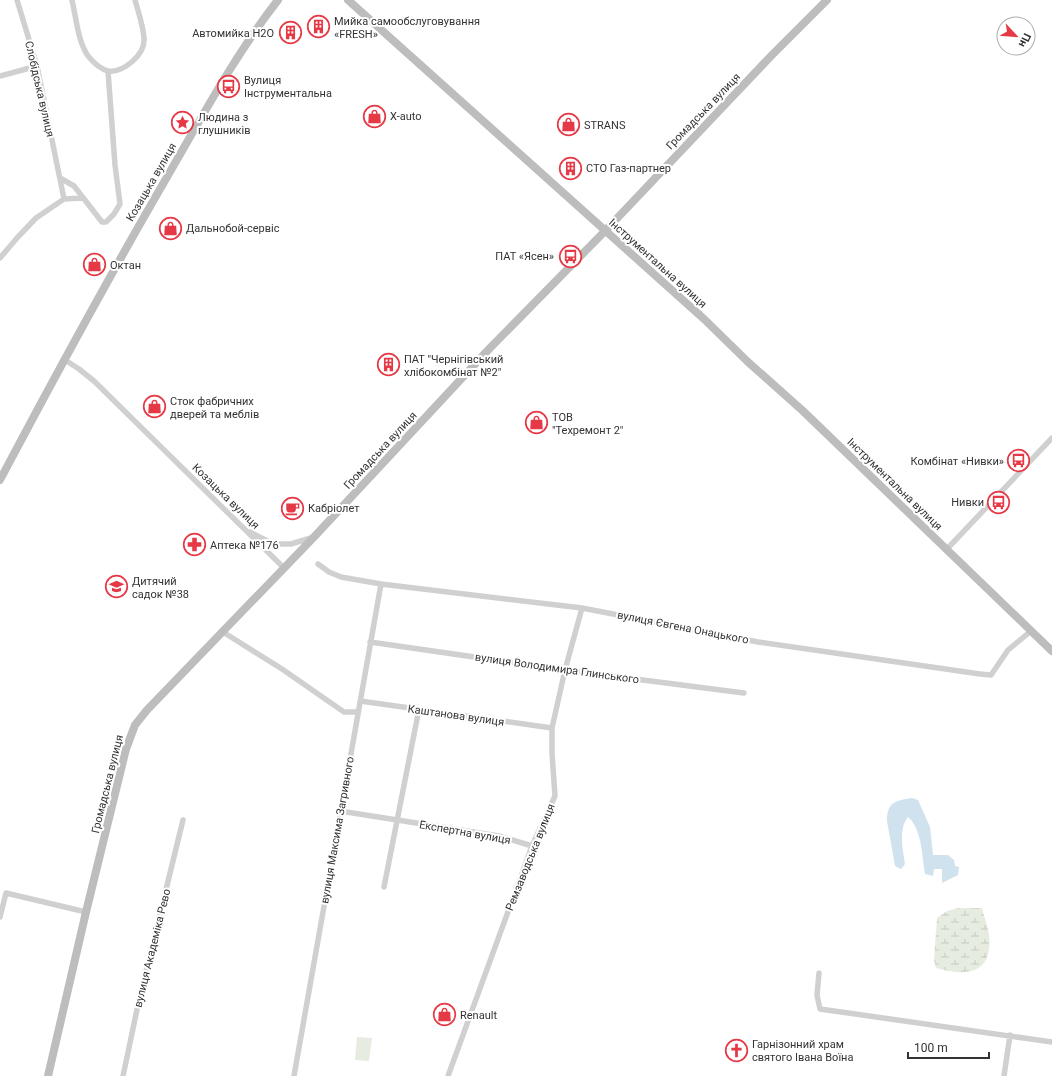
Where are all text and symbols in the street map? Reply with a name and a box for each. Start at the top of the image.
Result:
building icon: Мийка самообслуговування «FRESH» [305,14,331,40]
place label: Мийка самообслуговування «FRESH» [334,15,480,41]
north arrow [996,16,1036,56]
building icon: Автомийка H2O [277,20,303,46]
place label: Автомийка H2O [192,27,274,40]
text: Пн [1016,31,1033,49]
street label: Слобідська вулиця [22,40,57,138]
street label: Громадська вулиця [664,70,743,152]
bus stop icon: Вулиця Інструментальна [216,73,242,99]
place label: Вулиця Інструментальна [244,74,332,100]
shop icon: X-auto [362,103,388,129]
place icon: Людина з глушників [170,110,196,136]
place label: X-auto [390,110,422,123]
place label: Людина з глушників [198,111,250,137]
shop icon: STRANS [555,112,581,138]
place label: STRANS [584,119,626,132]
street label: Козацька вулиця [124,141,179,224]
building icon: СТО Газ-партнер [558,155,584,181]
place label: СТО Газ-партнер [586,162,671,175]
shop icon: Дальнобой-сервіс [158,215,184,241]
street label: Інструментальна вулиця [606,216,709,311]
place label: Дальнобой-сервіс [186,222,280,235]
bus stop icon: ПАТ «Ясен» [557,243,583,269]
place label: ПАТ «Ясен» [495,250,554,263]
shop icon: Октан [82,252,108,278]
place label: Октан [110,259,141,272]
building icon: ПАТ "Чернігівський хлібокомбінат №2" [376,352,402,378]
place label: ПАТ "Чернігівський хлібокомбінат №2" [404,353,503,379]
shop icon: Сток фабричних дверей та меблів [141,394,167,420]
place label: Сток фабричних дверей та меблів [170,395,259,421]
street label: Громадська вулиця [341,409,420,492]
shop icon: ТОВ "Техремонт 2" [524,410,550,436]
place label: ТОВ "Техремонт 2" [552,411,623,437]
street label: Інструментальна вулиця [844,436,945,533]
bus stop icon: Комбінат «Нивки» [1006,448,1032,474]
place label: Комбінат «Нивки» [911,455,1004,468]
street label: Козацька вулиця [189,461,262,532]
bus stop icon: Нивки [986,489,1012,515]
cafe icon: Кабріолет [280,495,306,521]
place label: Нивки [951,496,984,509]
place label: Кабріолет [308,502,360,515]
pharmacy icon: Аптека №176 [181,532,207,558]
place label: Аптека №176 [210,539,279,552]
school or university icon: Дитячий садок №38 [104,574,130,600]
place label: Дитячий садок №38 [132,575,189,601]
street label: вулиця Євгена Онацького [616,608,750,647]
street label: вулиця Володимира Глинського [474,651,640,686]
street label: Каштанова вулиця [407,702,505,729]
street label: Громадська вулиця [89,733,126,835]
street label: вулиця Максима Загривного [318,756,357,905]
street label: Ремзаводська вулиця [503,802,558,913]
street label: Експертна вулиця [418,818,512,847]
street label: вулиця Академіка Рево [131,888,174,1009]
shop icon: Renault [431,1002,457,1028]
place label: Renault [460,1009,497,1022]
scale bar [908,1034,989,1060]
church icon: Гарнізонний храм святого Івана Воїна [723,1037,749,1063]
place label: Гарнізонний храм святого Івана Воїна [752,1038,853,1064]
text: 100 m [914,1041,948,1055]

